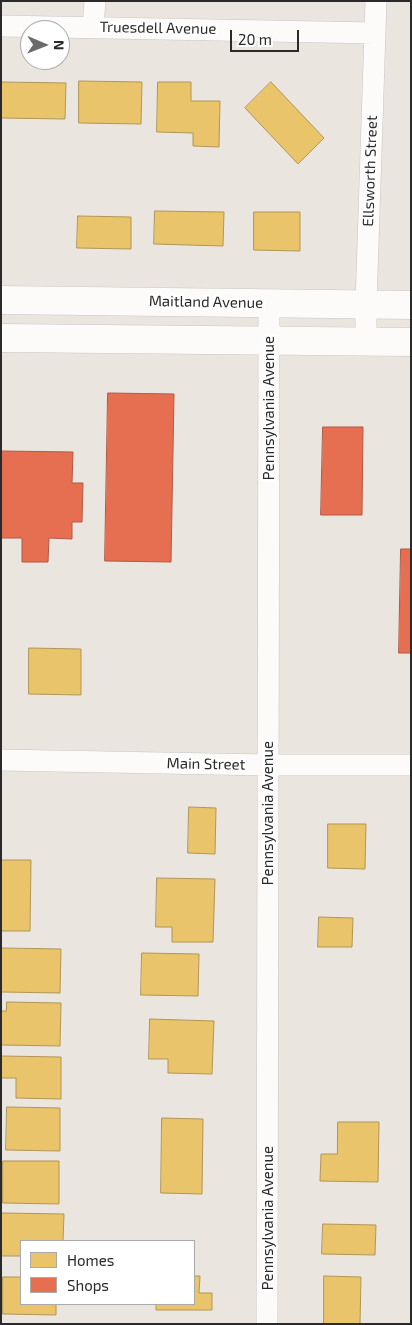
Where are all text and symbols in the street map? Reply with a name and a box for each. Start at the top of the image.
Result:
street label: Truesdell Avenue [99,18,217,38]
north arrow [20,20,70,70]
scale bar [232,20,301,52]
text: 20 m [238,30,272,48]
text: N [51,40,68,50]
street label: Ellsworth Street [359,115,381,227]
street label: Maitland Avenue [149,292,263,312]
street label: Pennsylvania Avenue [260,336,278,480]
street label: Pennsylvania Avenue [259,741,277,885]
street label: Main Street [166,754,246,774]
street label: Pennsylvania Avenue [259,1146,277,1290]
legend [20,1240,195,1305]
text: Homes [67,1251,114,1269]
text: Shops [67,1276,109,1294]

